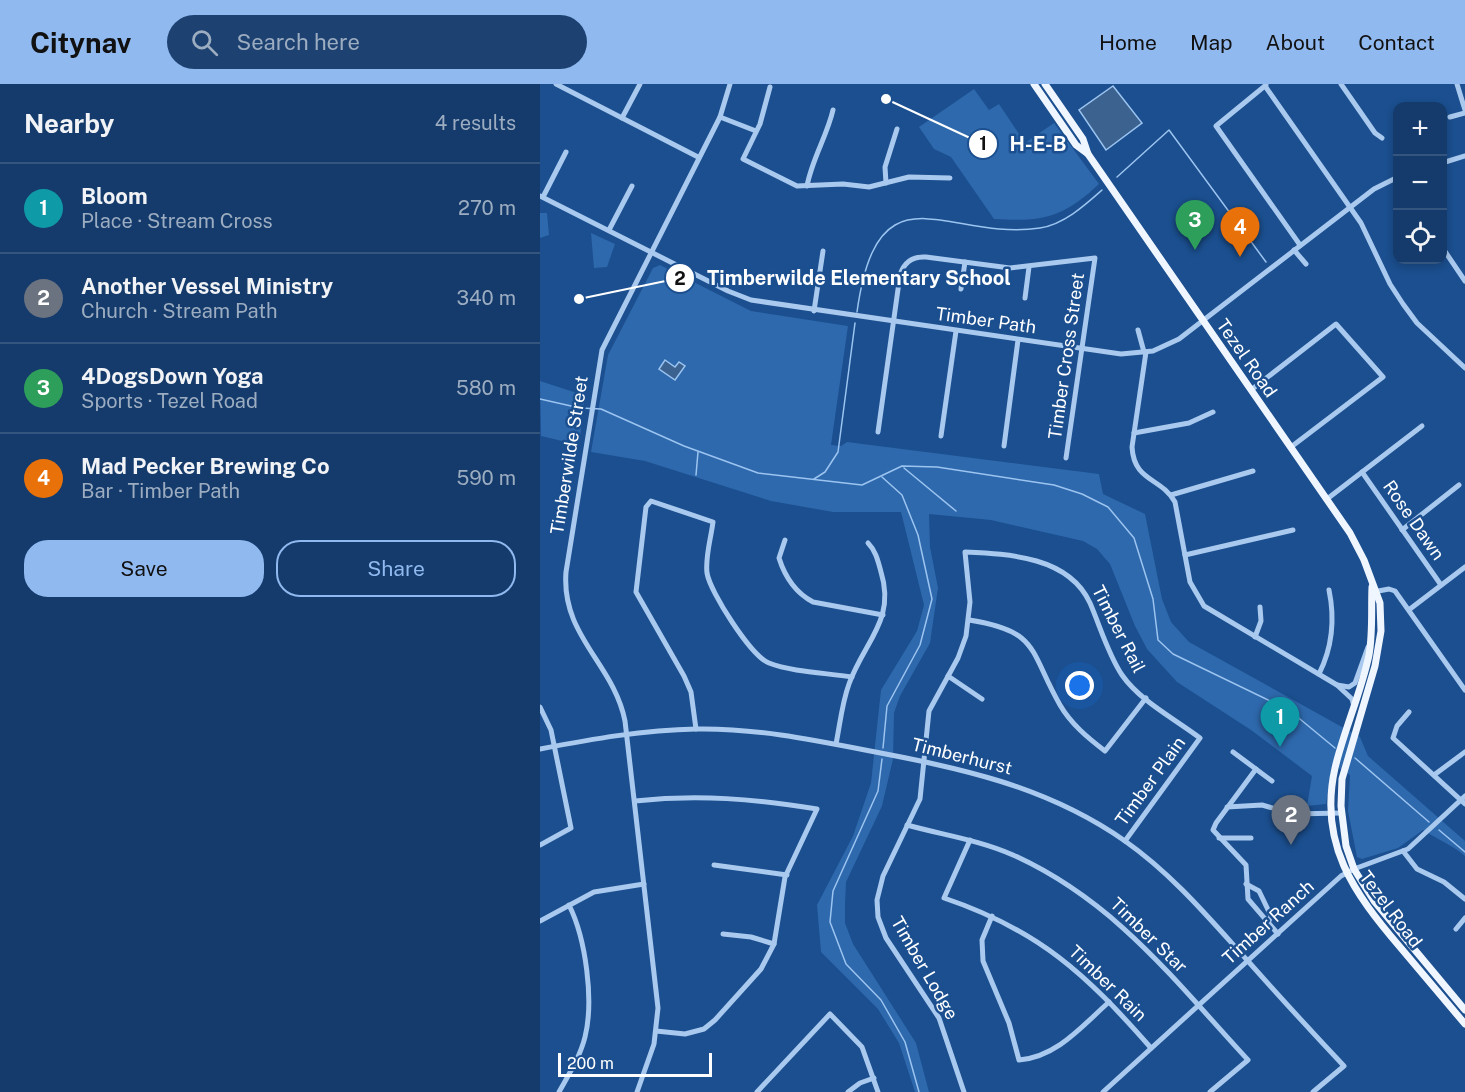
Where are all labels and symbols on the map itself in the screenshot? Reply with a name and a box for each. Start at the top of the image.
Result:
callout: H-E-B [968,125,1079,163]
text: H-E-B [1009,132,1067,156]
text: 1 [979,133,987,154]
pin: 3 [1176,200,1214,250]
pin: 4 [1220,208,1260,257]
callout: Timberwilde Elementary School [665,259,1023,297]
text: Timberwilde Elementary School [707,266,1011,290]
text: 2 [674,268,686,289]
street label: Timber Cross Street [1044,272,1088,440]
street label: Timber Path [934,303,1038,337]
street label: Tezel Road [1212,315,1282,401]
street label: Timberwilde Street [546,374,592,536]
street label: Rose Dawn [1379,476,1449,564]
street label: Timber Rail [1088,582,1150,676]
your location [1065,671,1094,700]
pin: 1 [1260,698,1300,747]
street label: Timber Plain [1111,732,1189,830]
street label: Timberhurst [910,733,1014,779]
pin: 2 [1272,796,1311,845]
street label: Tezel Road [1355,866,1427,952]
street label: Timber Ranch [1218,876,1318,968]
street label: Timber Star [1106,893,1192,977]
street label: Timber Lodge [887,913,963,1023]
street label: Timber Rain [1065,941,1151,1025]
scale bar [558,1050,712,1078]

